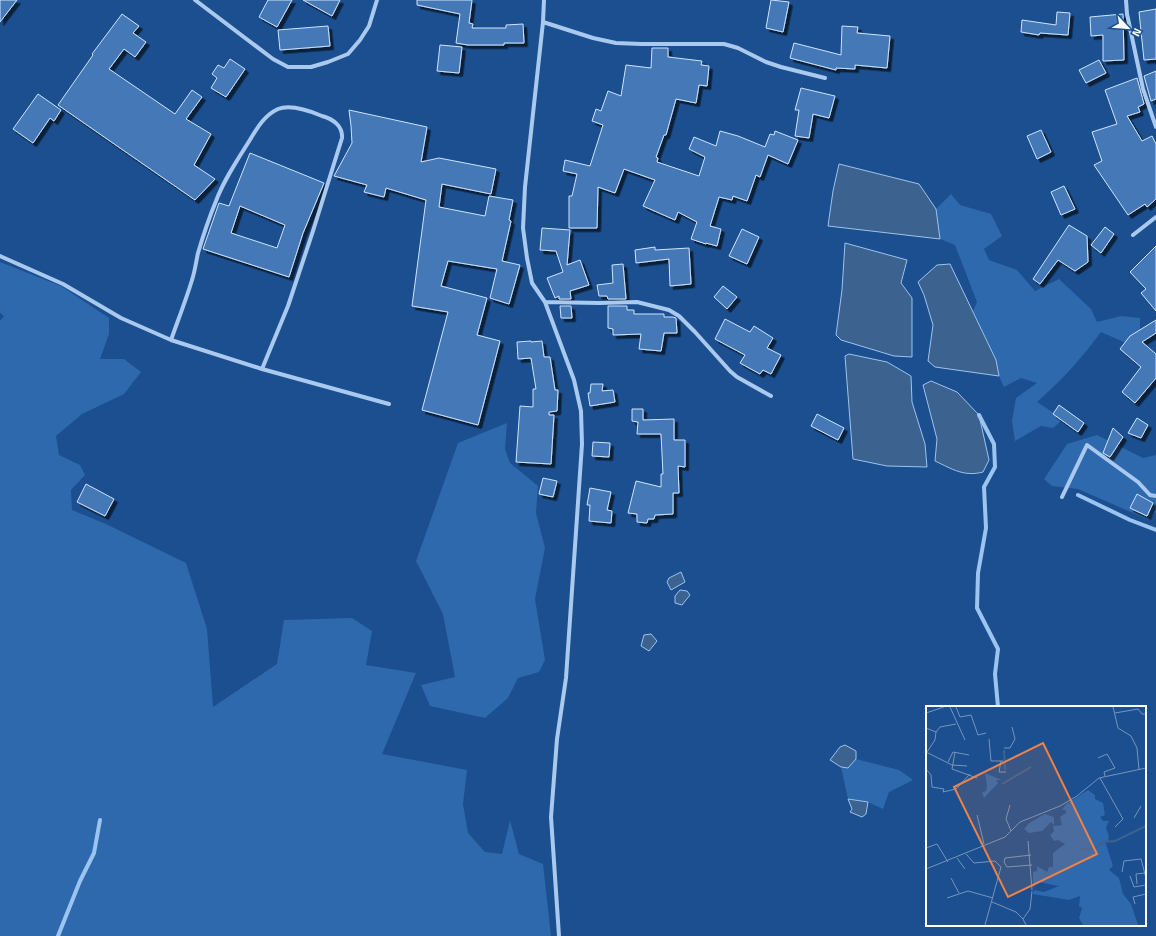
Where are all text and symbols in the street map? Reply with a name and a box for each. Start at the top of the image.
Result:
north arrow [1108,8,1148,48]
text: N [1128,25,1146,39]
inset map [926,706,1146,926]

